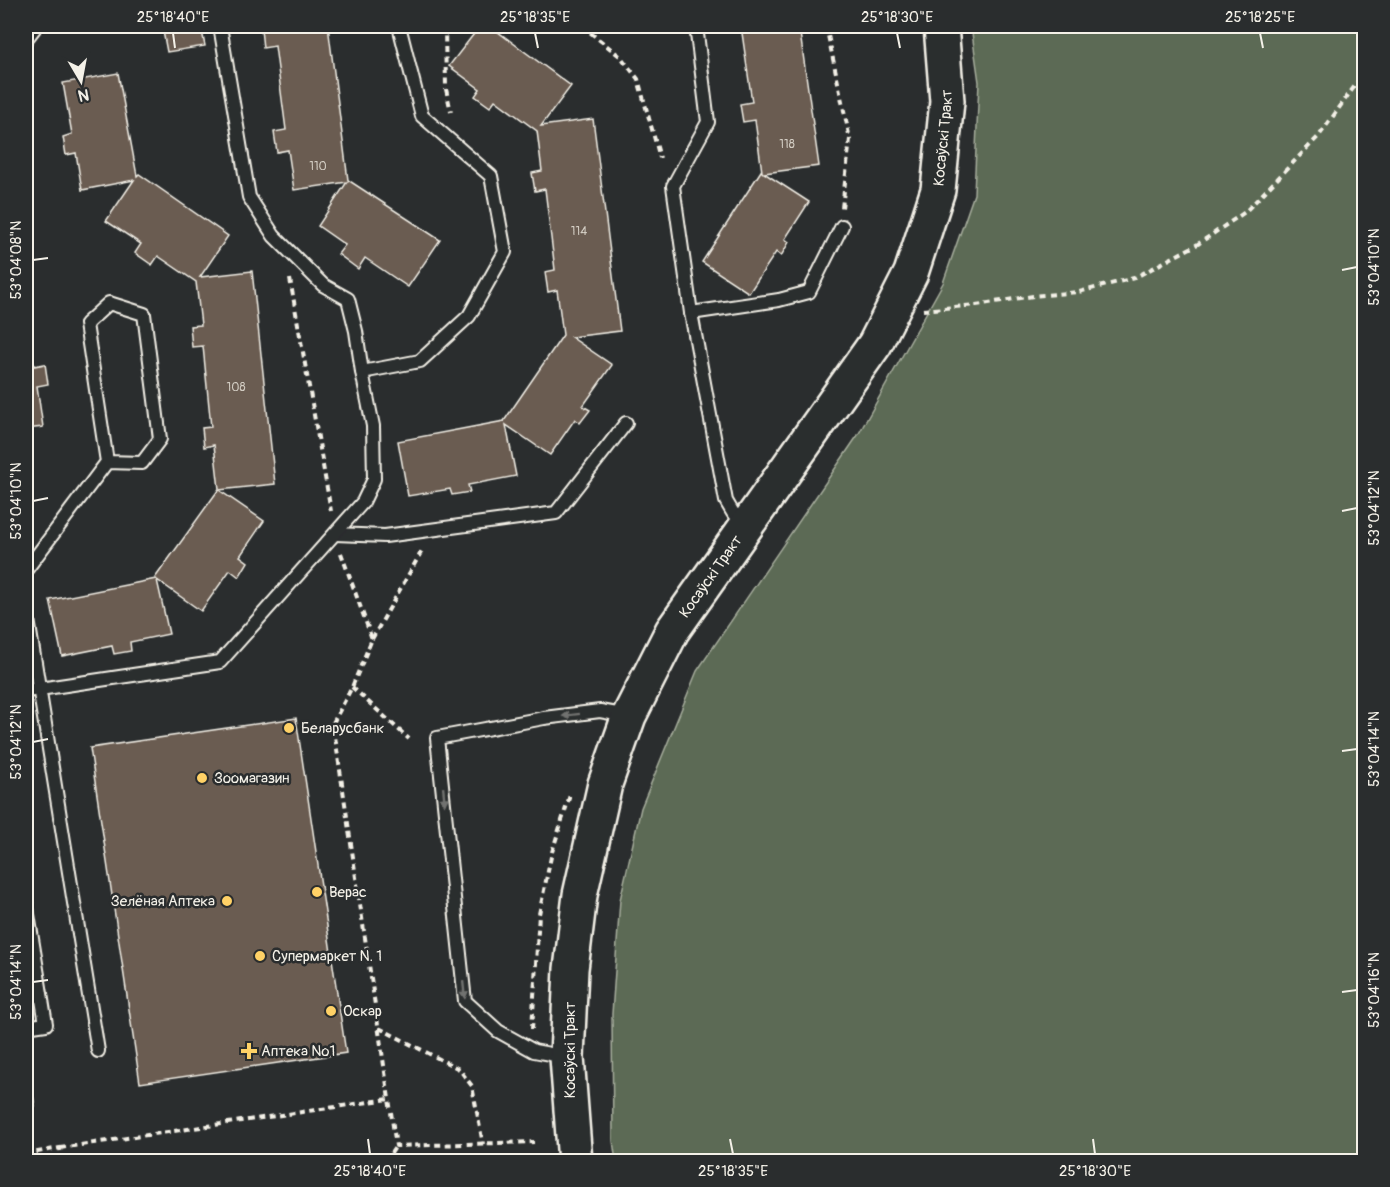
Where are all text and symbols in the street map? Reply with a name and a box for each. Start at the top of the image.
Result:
text: 25°18'40"E [137,8,209,27]
text: 25°18'35"E [500,8,570,27]
text: 25°18'30"E [861,8,933,27]
text: 25°18'25"E [1225,8,1295,27]
north arrow [51,51,111,111]
text: N [76,84,90,106]
street label: Косаўскі Тракт [929,88,957,187]
house number: 118 [779,137,795,152]
house number: 110 [309,159,327,174]
text: 53°04'08"N [7,220,26,300]
house number: 114 [571,224,587,239]
text: 53°04'10"N [1365,228,1384,306]
house number: 108 [227,380,245,395]
text: 53°04'10"N [7,462,26,540]
text: 53°04'12"N [1365,470,1384,546]
street label: Косаўскі Тракт [675,531,747,622]
text: 53°04'12"N [7,704,26,780]
one-way arrow [562,710,581,719]
text: 53°04'14"N [1365,711,1384,787]
place label: Беларусбанк [301,719,384,738]
marker: Беларусбанк [282,721,296,735]
place label: Зоомагазин [214,769,289,788]
marker: Зоомагазин [195,771,209,785]
one-way arrow [439,787,449,806]
place label: Верас [329,883,367,902]
marker: Верас [310,885,324,899]
place label: Зелёная Аптека [111,892,215,911]
marker: Зелёная Аптека [220,894,234,908]
text: 53°04'14"N [7,944,26,1020]
place label: Супермаркет N. 1 [272,947,382,966]
marker: Супермаркет N. 1 [253,949,267,963]
text: 53°04'16"N [1365,952,1384,1028]
one-way arrow [459,981,469,1000]
street label: Косаўскі Тракт [561,1001,580,1098]
place label: Оскар [343,1002,382,1021]
marker: Оскар [324,1004,338,1018]
place label: Аптека №1 [261,1042,335,1061]
marker: Аптека №1 [242,1044,256,1058]
text: 25°18'40"E [334,1162,406,1181]
text: 25°18'35"E [698,1162,768,1181]
text: 25°18'30"E [1059,1162,1131,1181]

